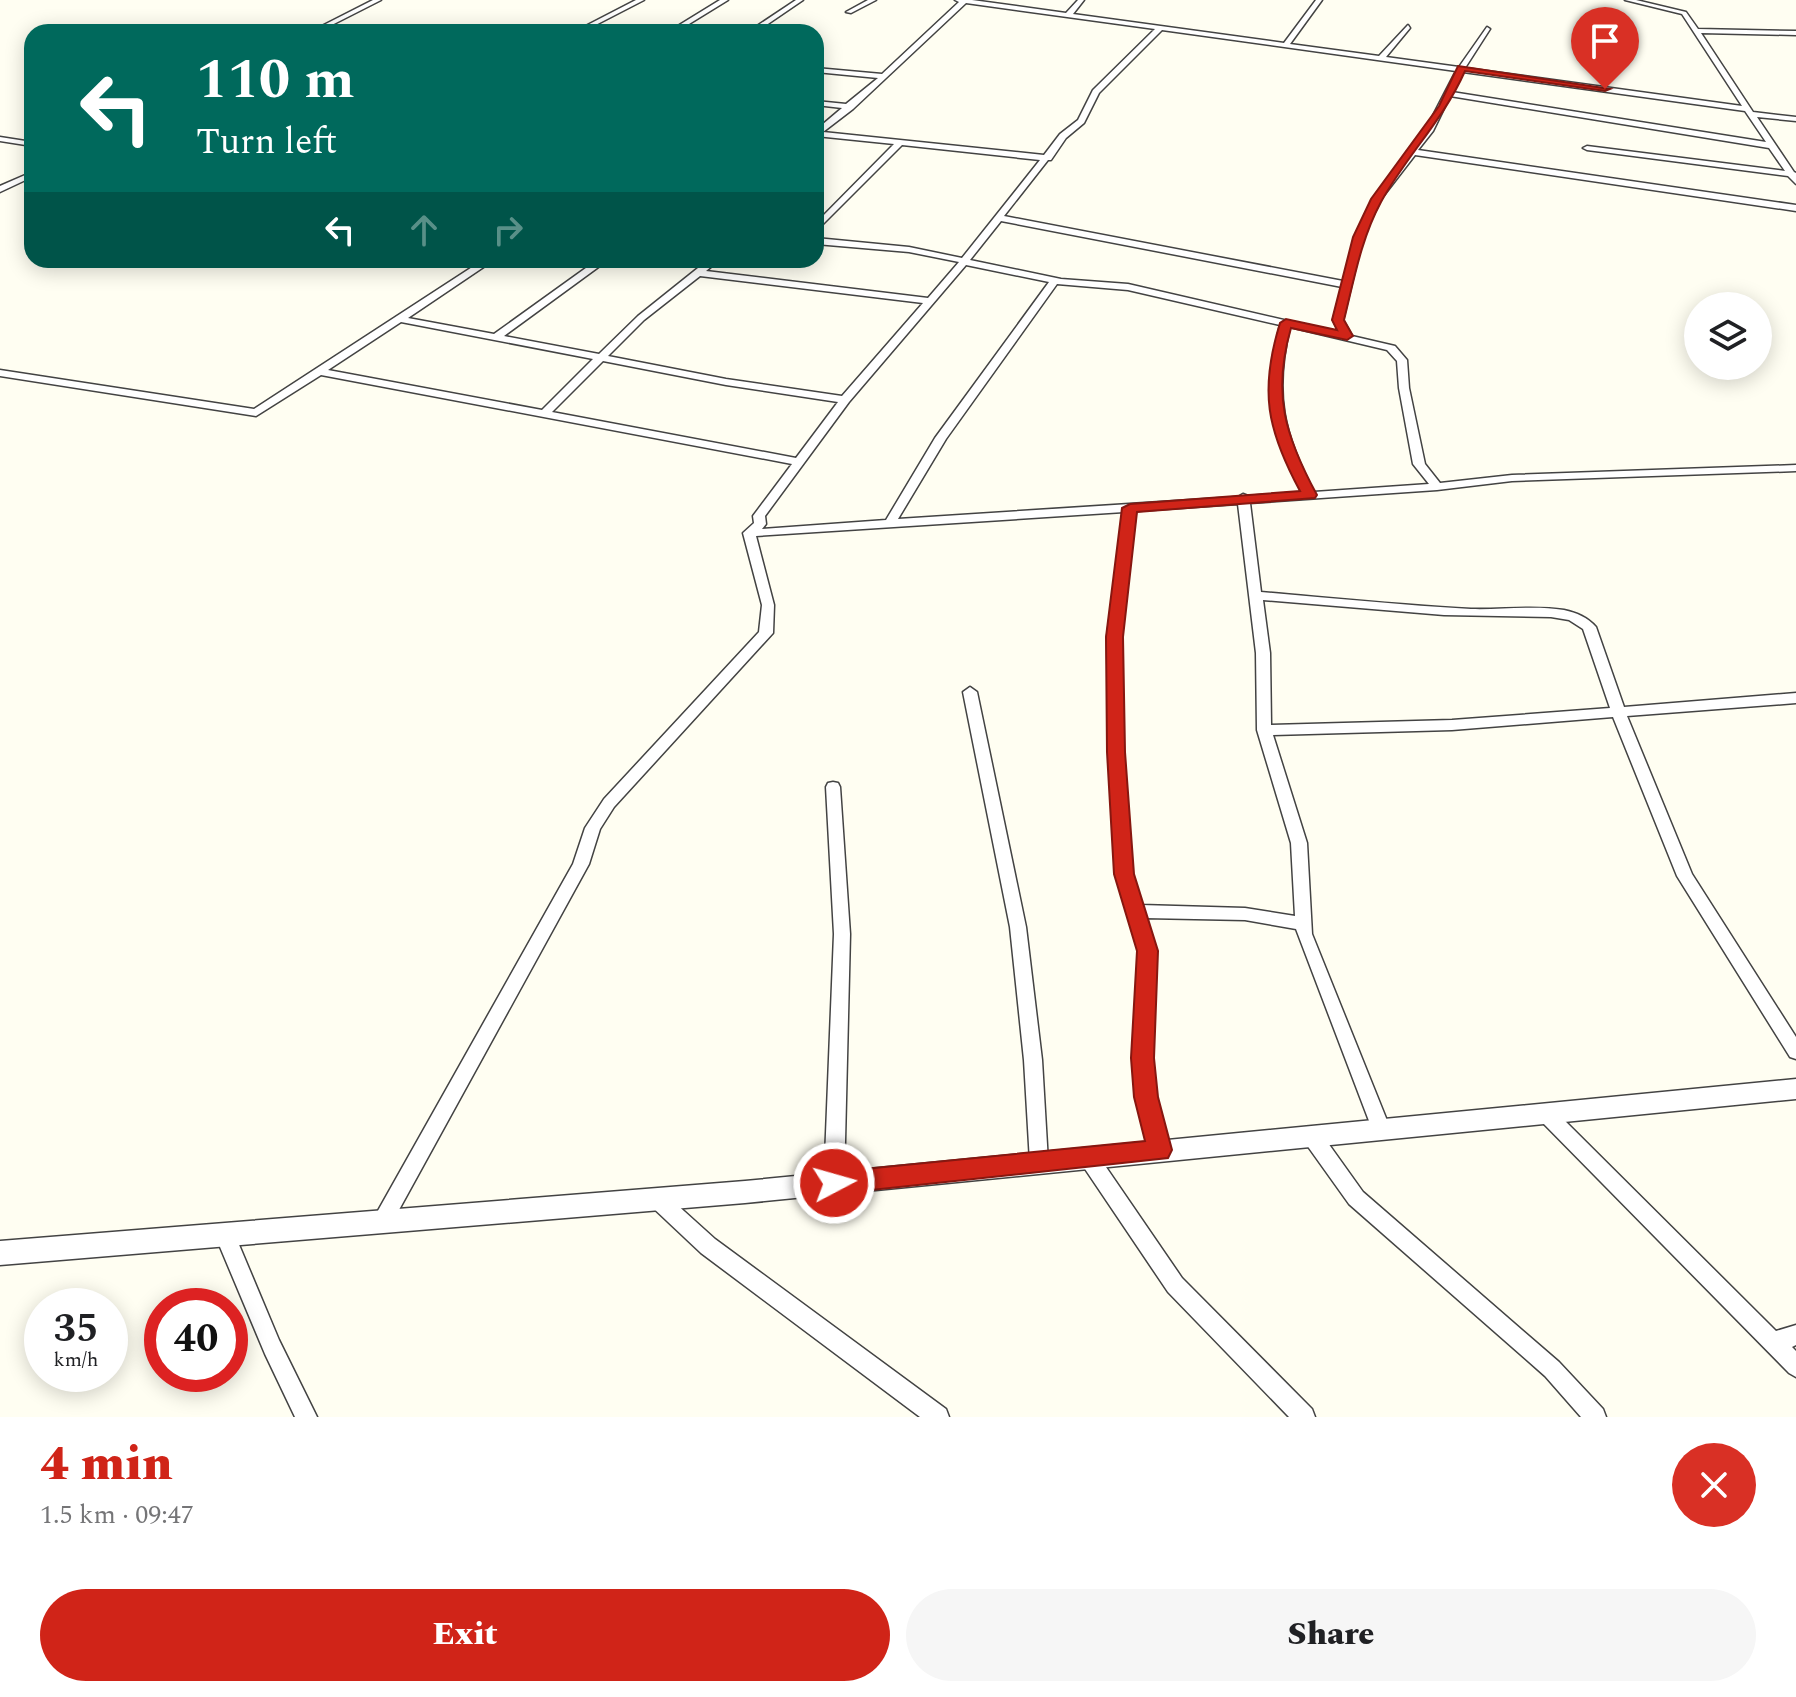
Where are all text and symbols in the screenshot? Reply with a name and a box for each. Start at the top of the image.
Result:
pin [1571,7,1639,89]
icon: arrive [1583,19,1627,63]
text: 110 m [196,38,355,123]
icon: left [64,56,168,160]
text: Turn left [196,115,337,170]
icon: left [318,208,362,252]
icon: ahead [402,208,446,252]
icon: right [486,208,530,252]
map controls [1684,292,1772,380]
button: layers [1684,292,1772,380]
position arrow [792,1141,876,1225]
speed limit sign: 40 [144,1288,248,1392]
text: 35 [54,1299,98,1360]
text: km/h [54,1345,99,1375]
text: 4 min [40,1428,173,1501]
button: close [1672,1443,1756,1527]
text: 1.5 km · 09:47 [40,1495,194,1535]
button: Exit [40,1589,890,1681]
button: Share [906,1589,1756,1681]

